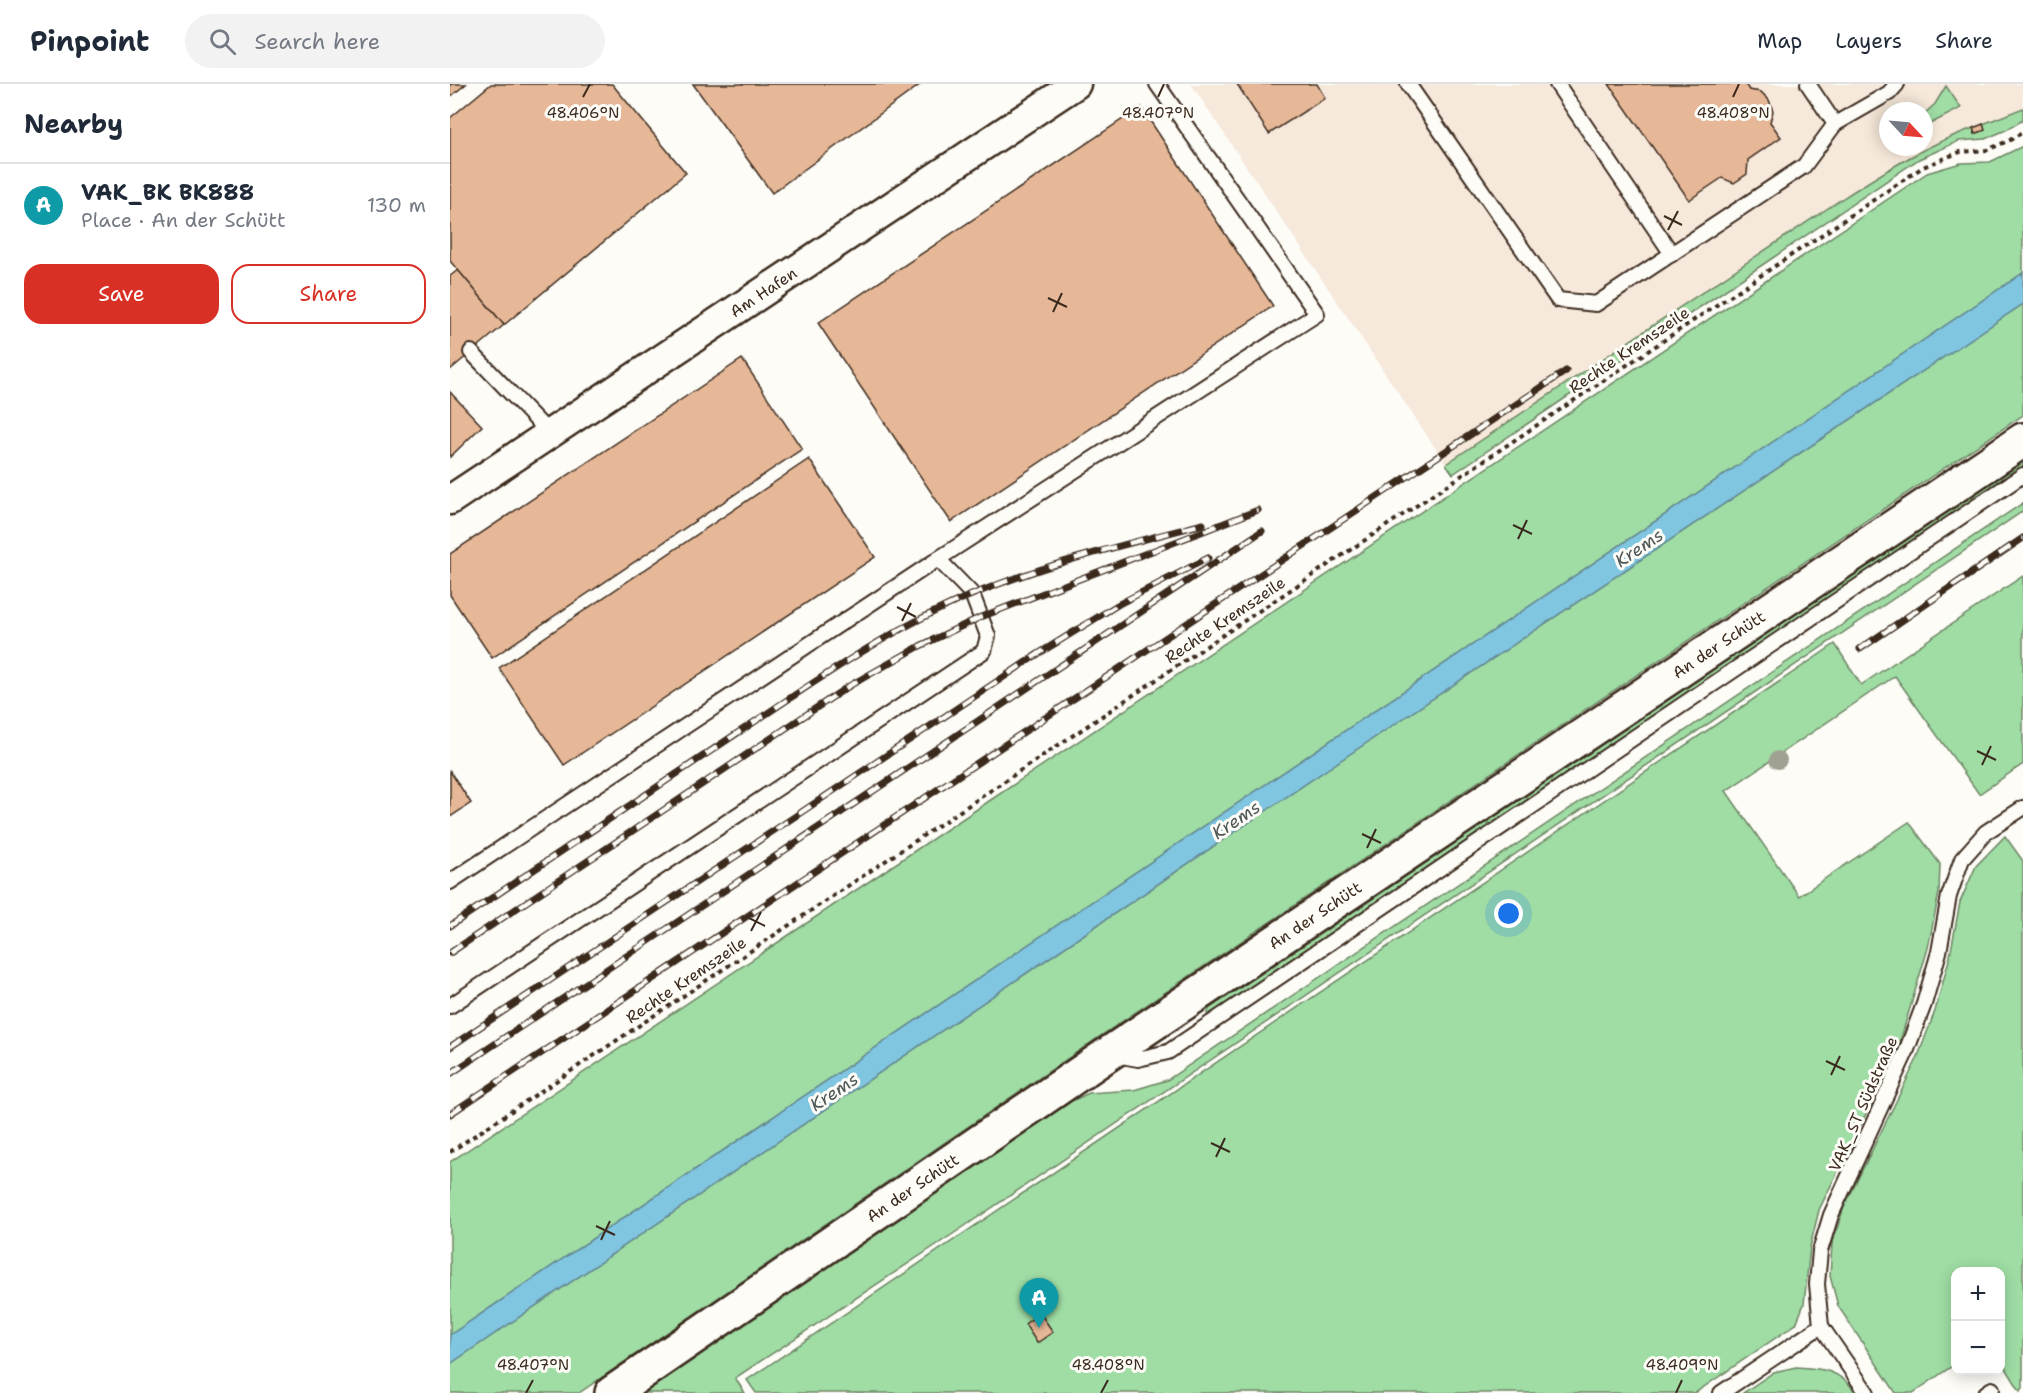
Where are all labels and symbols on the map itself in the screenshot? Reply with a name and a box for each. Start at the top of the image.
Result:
north arrow [1879,102,1933,156]
text: 48.406°N [546,103,620,123]
text: 48.407°N [1122,103,1194,123]
text: 48.408°N [1696,103,1770,123]
street label: Am Hafen [726,262,801,322]
street label: Rechte Kremszeile [1565,302,1693,398]
water label: Krems [1610,523,1668,573]
street label: Rechte Kremszeile [1161,572,1289,668]
street label: An der Schütt [1668,606,1769,683]
water label: Krems [1207,795,1265,845]
street label: An der Schütt [1264,876,1365,954]
your location [1494,899,1523,928]
street label: Rechte Kremszeile [622,932,750,1028]
street label: VAK_ST Südstraße [1824,1033,1902,1175]
water label: Krems [805,1067,863,1117]
street label: An der Schütt [862,1149,963,1227]
pin: A [1020,1278,1058,1328]
text: 48.407°N [497,1355,569,1375]
text: 48.408°N [1071,1355,1145,1375]
text: 48.409°N [1646,1355,1718,1375]

